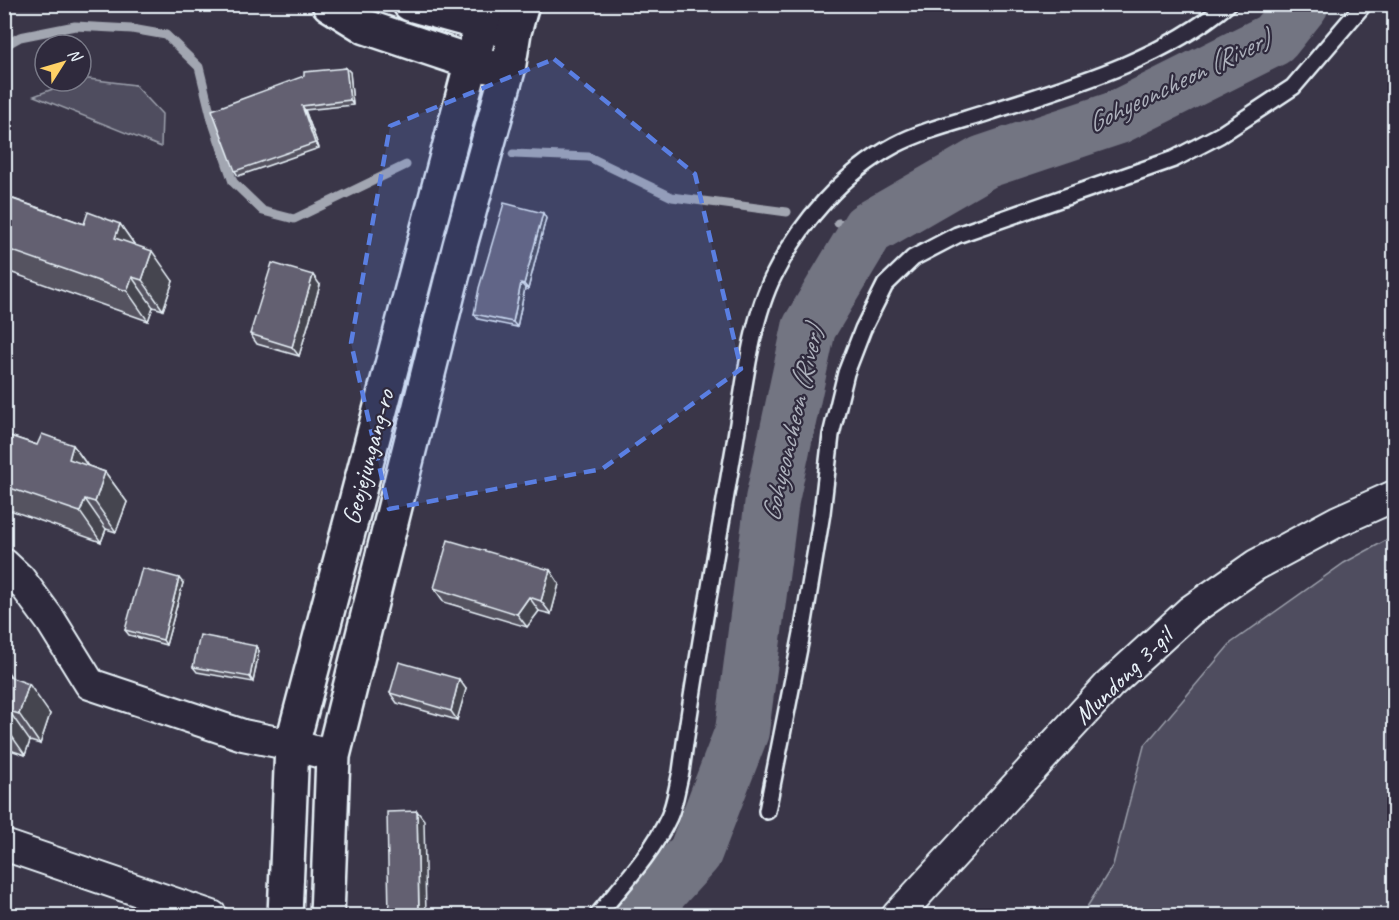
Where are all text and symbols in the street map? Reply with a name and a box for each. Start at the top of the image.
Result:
water label: Gohyeoncheon (River) [1081,19,1280,140]
north arrow [33,33,93,93]
text: N [63,45,87,67]
water label: Gohyeoncheon (River) [753,317,832,525]
street label: Geojejungang-ro [334,384,402,528]
street label: Mundong 3-gil [1066,617,1183,731]

